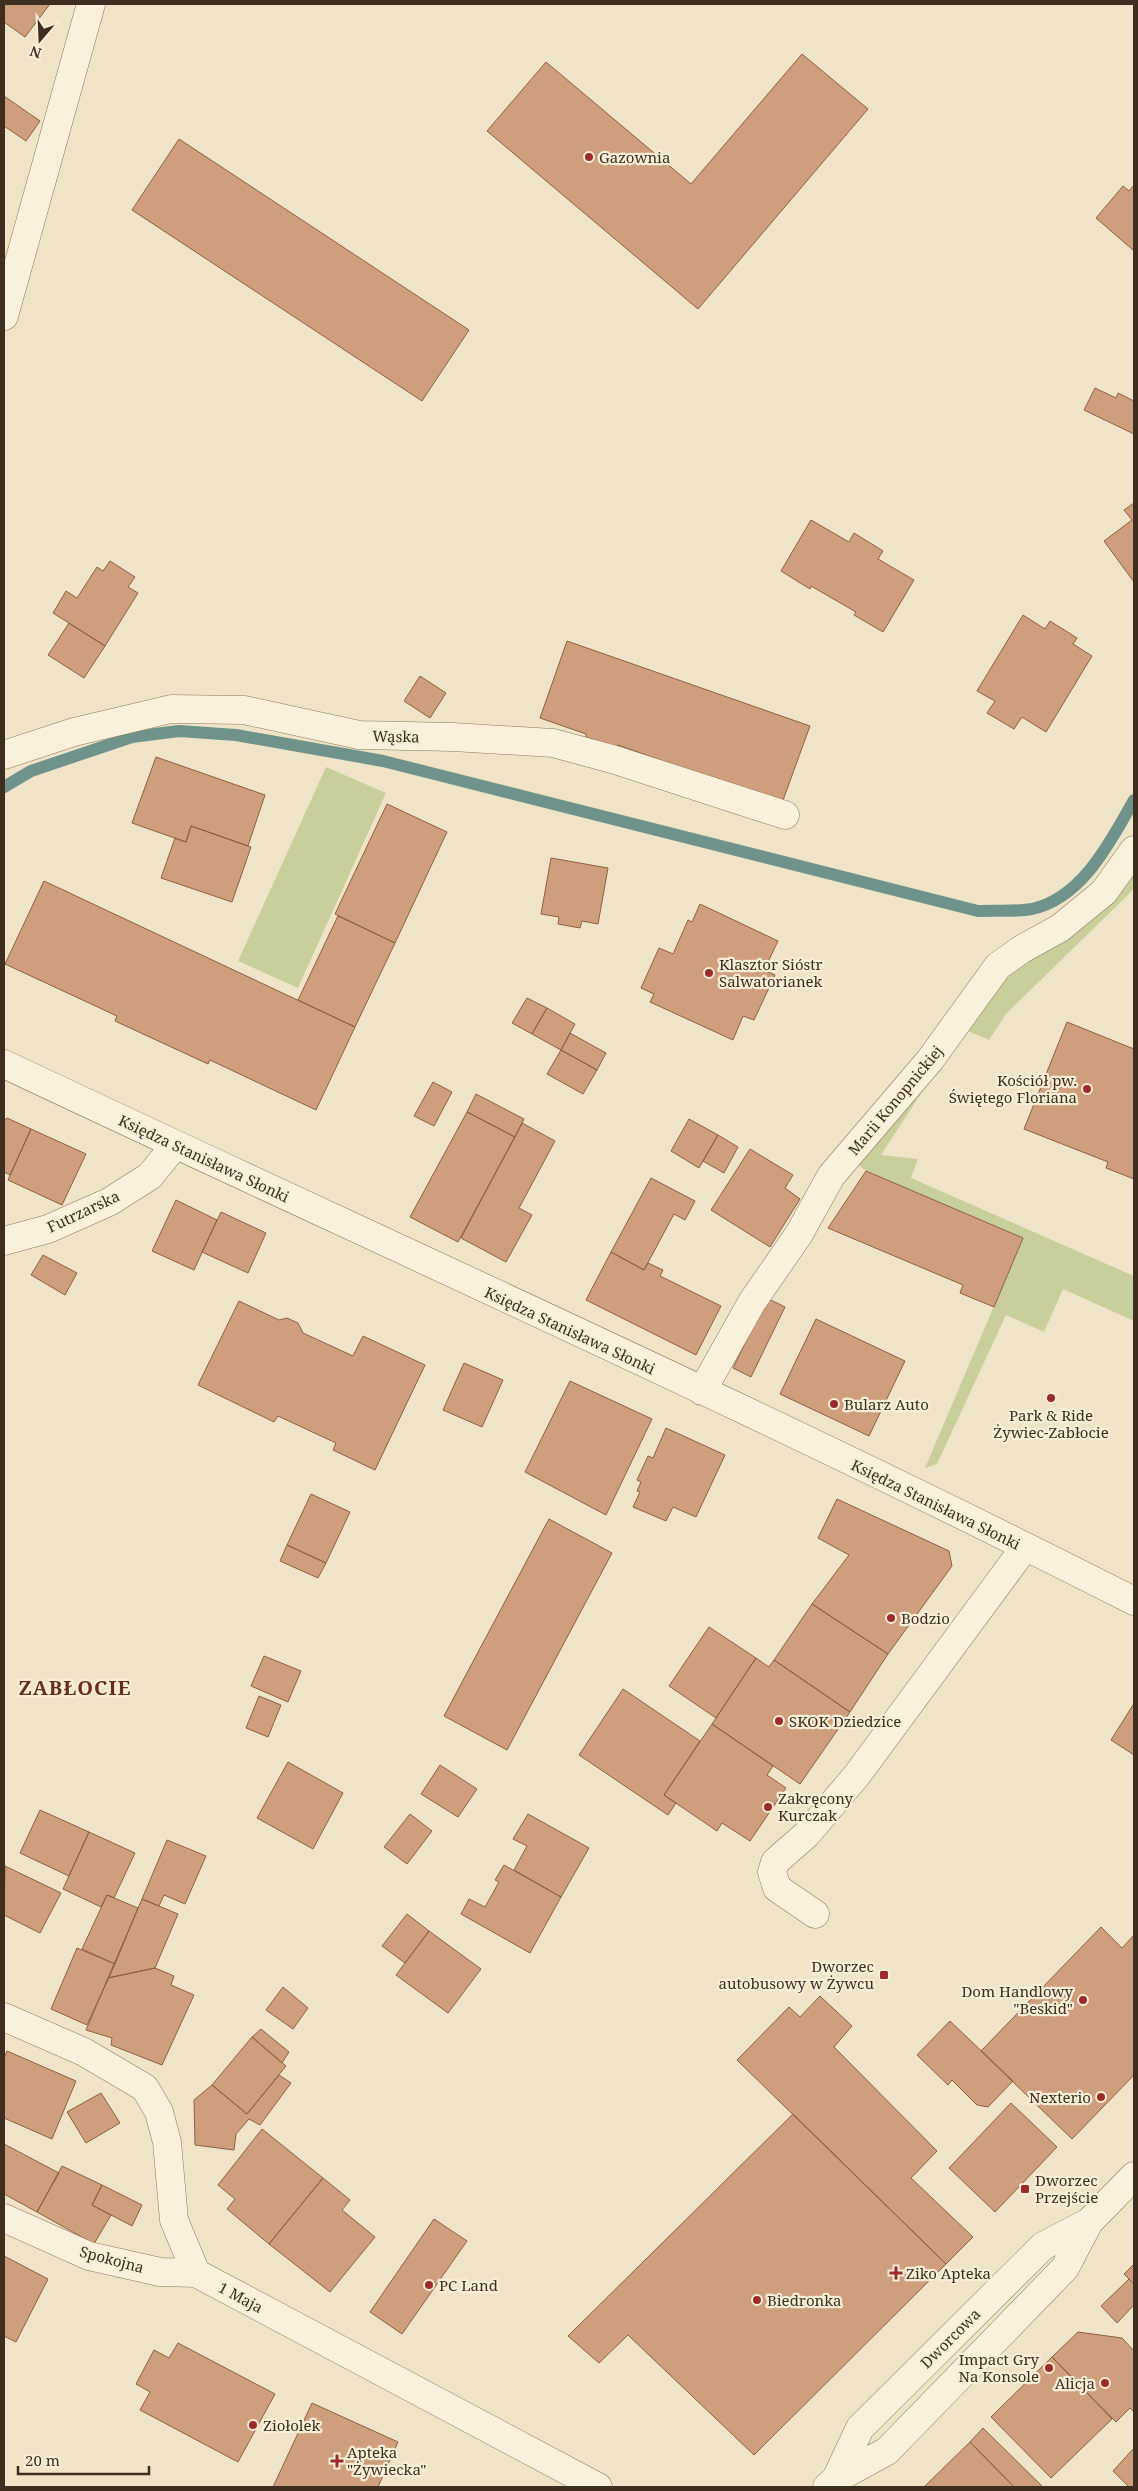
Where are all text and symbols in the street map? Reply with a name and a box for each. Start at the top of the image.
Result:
north arrow [15,15,65,65]
text: N [27,42,44,64]
place label: Gazownia [599,147,670,167]
marker: Gazownia [583,151,595,163]
street label: Wąska [372,726,420,746]
place label: Klasztor Sióstr Salwatorianek [719,954,823,991]
marker: Klasztor Sióstr Salwatorianek [703,967,715,979]
street label: Marii Konopnickiej [843,1041,947,1159]
place label: Kościół pw. Świętego Floriana [949,1070,1077,1107]
marker: Kościół pw. Świętego Floriana [1081,1083,1093,1095]
street label: Księdza Stanisława Słonki [116,1110,293,1206]
street label: Futrzarska [43,1185,123,1237]
street label: Księdza Stanisława Słonki [482,1282,659,1378]
marker: Park & Ride Żywiec-Zabłocie [1045,1392,1057,1404]
place label: Bularz Auto [844,1394,929,1414]
marker: Bularz Auto [828,1398,840,1410]
place label: Park & Ride Żywiec-Zabłocie [993,1405,1109,1442]
street label: Księdza Stanisława Słonki [848,1454,1024,1554]
place label: Bodzio [901,1608,950,1628]
marker: Bodzio [885,1612,897,1624]
district label: ZABŁOCIE [18,1674,132,1701]
place label: SKOK Dziedzice [789,1711,901,1731]
marker: SKOK Dziedzice [773,1715,785,1727]
place label: Zakręcony Kurczak [778,1788,854,1825]
marker: Zakręcony Kurczak [762,1801,774,1813]
place label: Dworzec autobusowy w Żywcu [719,1956,874,1993]
marker: Dworzec autobusowy w Żywcu [878,1969,890,1981]
place label: Dom Handlowy "Beskid" [961,1981,1074,2018]
marker: Dom Handlowy "Beskid" [1077,1994,1089,2006]
place label: Nexterio [1029,2087,1091,2107]
marker: Nexterio [1095,2091,1107,2103]
place label: Dworzec Przejście [1035,2170,1098,2207]
marker: Dworzec Przejście [1019,2183,1031,2195]
street label: Spokojna [78,2241,146,2277]
place label: Ziko Apteka [906,2263,991,2283]
marker: Ziko Apteka [890,2267,902,2279]
place label: PC Land [439,2275,498,2295]
street label: 1 Maja [215,2277,267,2317]
marker: PC Land [423,2279,435,2291]
place label: Biedronka [767,2290,841,2310]
marker: Biedronka [751,2294,763,2306]
street label: Dworcowa [916,2304,984,2372]
place label: Impact Gry Na Konsole [959,2349,1040,2386]
marker: Impact Gry Na Konsole [1043,2362,1055,2374]
place label: Alicja [1055,2373,1095,2393]
marker: Alicja [1099,2377,1111,2389]
place label: Ziołolek [263,2415,321,2435]
marker: Ziołolek [247,2419,259,2431]
place label: Apteka "Żywiecka" [347,2442,426,2479]
scale bar [18,2444,149,2476]
text: 20 m [25,2450,60,2470]
marker: Apteka "Żywiecka" [331,2455,343,2467]

